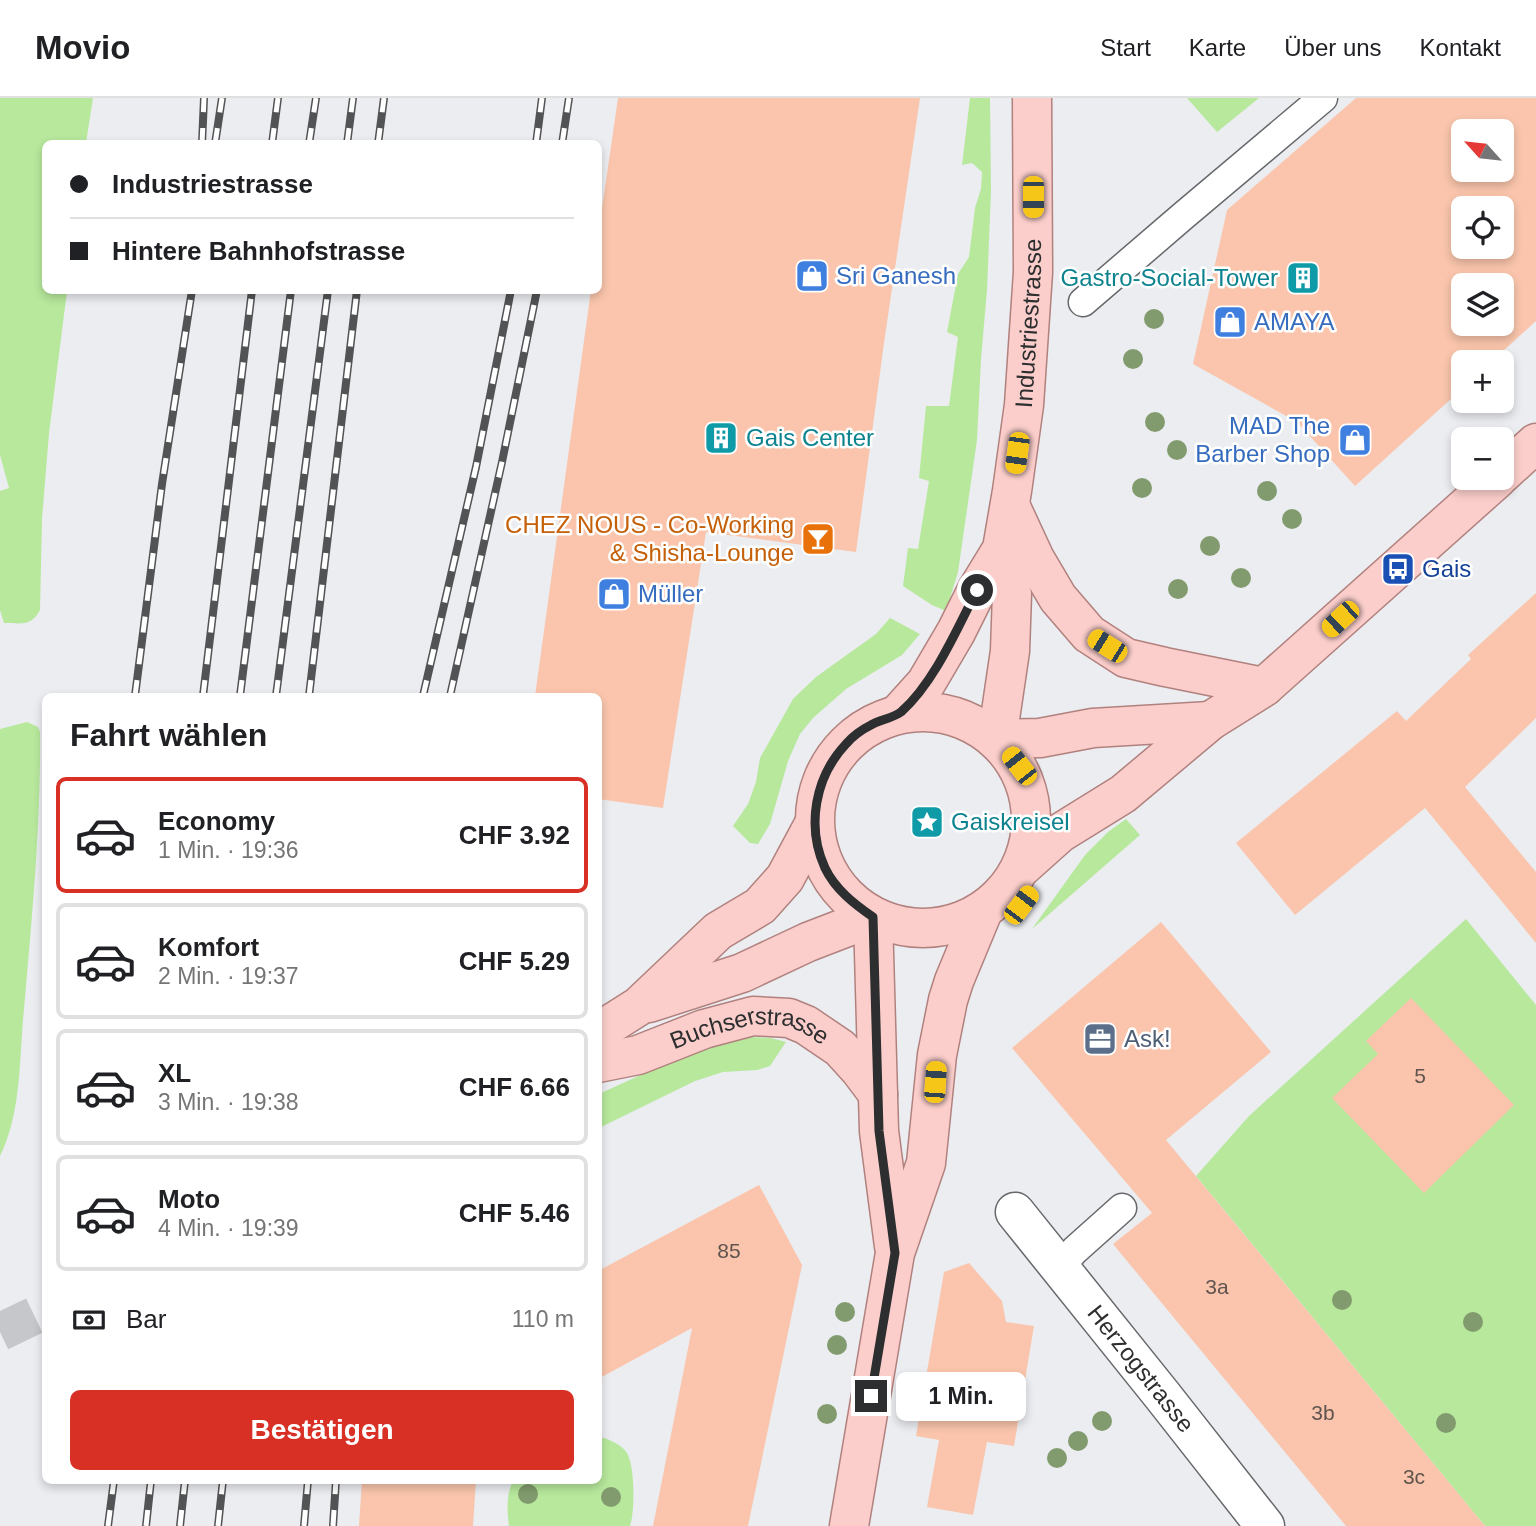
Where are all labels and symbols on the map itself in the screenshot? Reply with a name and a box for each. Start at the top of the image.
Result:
north arrow [1451,119,1514,182]
car [1023,176,1044,218]
street label: Industriestrasse [1010,239,1046,409]
shop icon: Sri Ganesh [793,257,831,295]
building icon: Gastro-Social-Tower [1284,259,1322,297]
place label: Sri Ganesh [836,262,956,289]
place label: Gastro-Social-Tower [1061,264,1278,291]
shop icon: AMAYA [1211,303,1249,341]
place label: AMAYA [1254,308,1334,335]
place label: MAD The Barber Shop [1195,412,1330,467]
building icon: Gais Center [702,419,740,457]
shop icon: MAD The Barber Shop [1336,421,1374,459]
place label: Gais Center [746,424,874,451]
car [1004,431,1031,475]
place label: CHEZ NOUS - Co-Working & Shisha-Lounge [505,511,794,566]
bar icon: CHEZ NOUS - Co-Working & Shisha-Lounge [799,520,837,558]
bus stop icon: Gais [1379,550,1417,588]
place label: Gais [1422,555,1471,582]
route start [961,574,993,606]
shop icon: Müller [595,575,633,613]
place label: Müller [638,580,703,607]
car [1318,597,1363,641]
car [1084,626,1131,666]
car [998,743,1041,789]
place icon: Gaiskreisel [908,803,946,841]
place label: Gaiskreisel [951,808,1070,835]
car [1000,882,1043,928]
text: Buchserstrasse [666,1002,834,1054]
office icon: Ask! [1081,1020,1119,1058]
place label: Ask! [1124,1025,1171,1052]
street label: Buchserstrasse [665,1032,831,1060]
car [924,1060,947,1104]
house number: 5 [1414,1064,1426,1087]
house number: 85 [717,1239,741,1262]
house number: 3a [1205,1275,1229,1298]
street label: Herzogstrasse [1082,1300,1200,1437]
callout: 1 Min. [896,1372,1025,1420]
route end [855,1380,887,1412]
house number: 3b [1311,1401,1335,1424]
house number: 3c [1403,1465,1425,1488]

